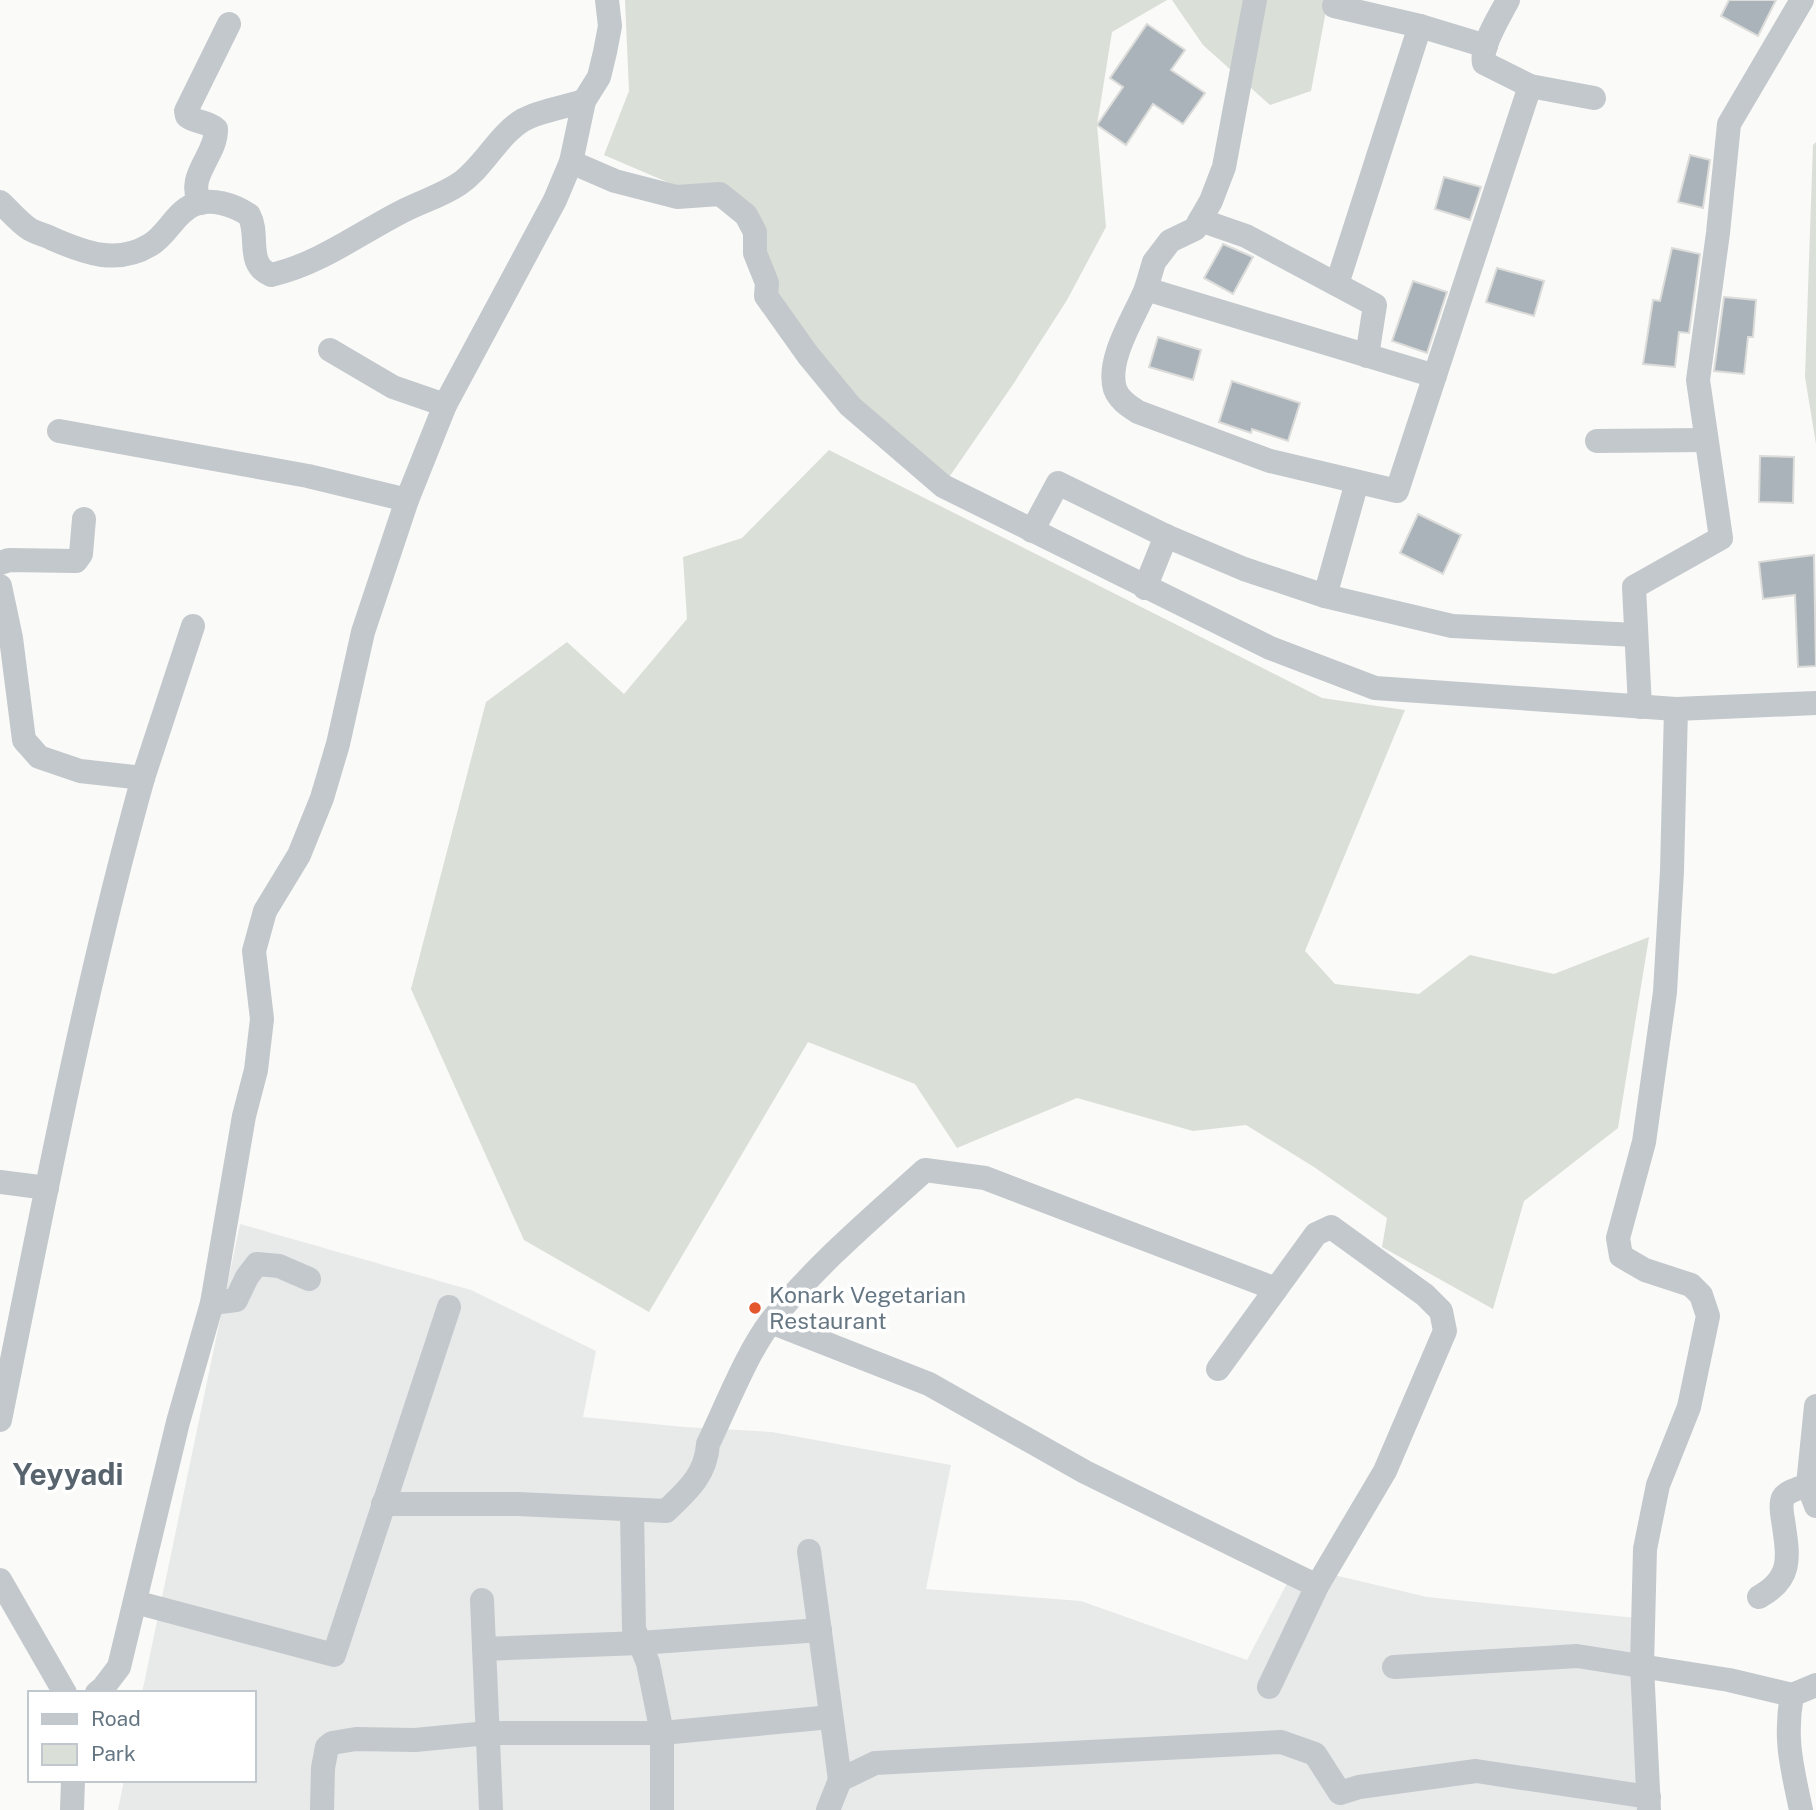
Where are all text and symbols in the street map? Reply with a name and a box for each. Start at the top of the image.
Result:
place label: Konark Vegetarian Restaurant [769,1281,966,1334]
marker: Konark Vegetarian Restaurant [747,1300,763,1316]
district label: Yeyyadi [12,1456,124,1492]
legend [28,1691,256,1782]
text: Road [91,1706,141,1731]
text: Park [91,1741,136,1766]

